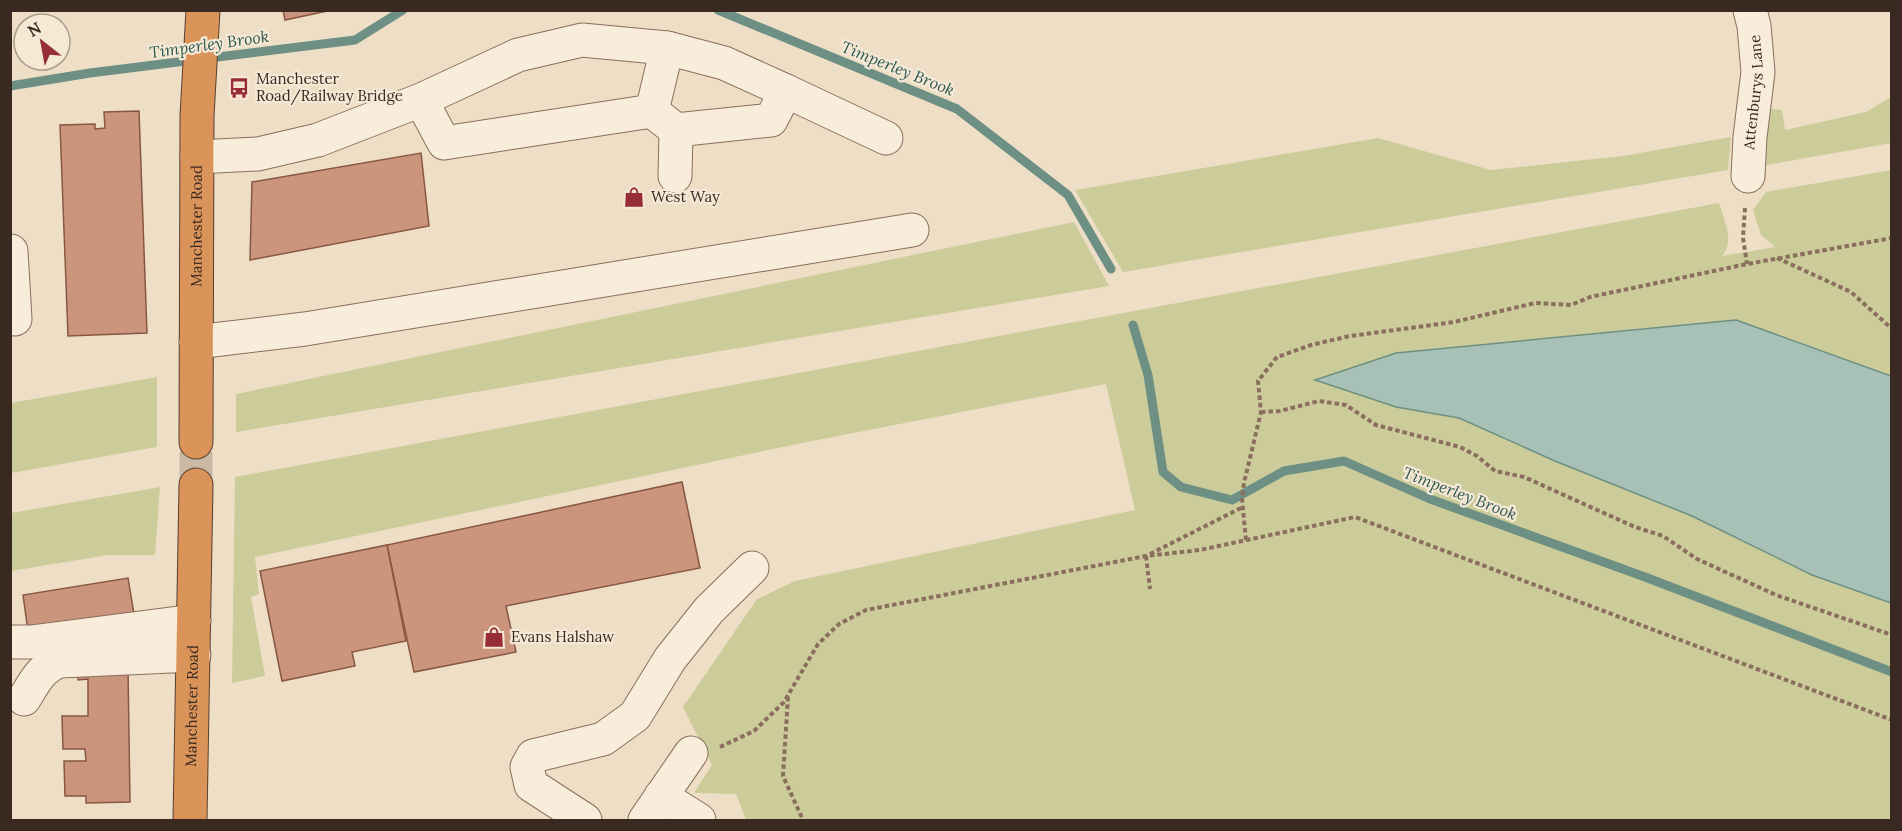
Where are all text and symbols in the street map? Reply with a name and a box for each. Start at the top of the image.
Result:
north arrow [12,12,72,72]
text: N [24,17,45,41]
water label: Timperley Brook [148,26,270,62]
street label: Attenburys Lane [1739,34,1767,151]
water label: Timperley Brook [838,36,958,100]
place label: Manchester Road/Railway Bridge [256,69,403,106]
bus stop icon: Manchester Road/Railway Bridge [227,76,251,100]
street label: Manchester Road [186,165,206,287]
shop icon: West Way [622,185,646,209]
place label: West Way [651,187,720,206]
water label: Timperley Brook [1400,462,1520,524]
shop icon: Evans Halshaw [482,625,506,649]
place label: Evans Halshaw [511,627,614,646]
street label: Manchester Road [181,645,202,767]

